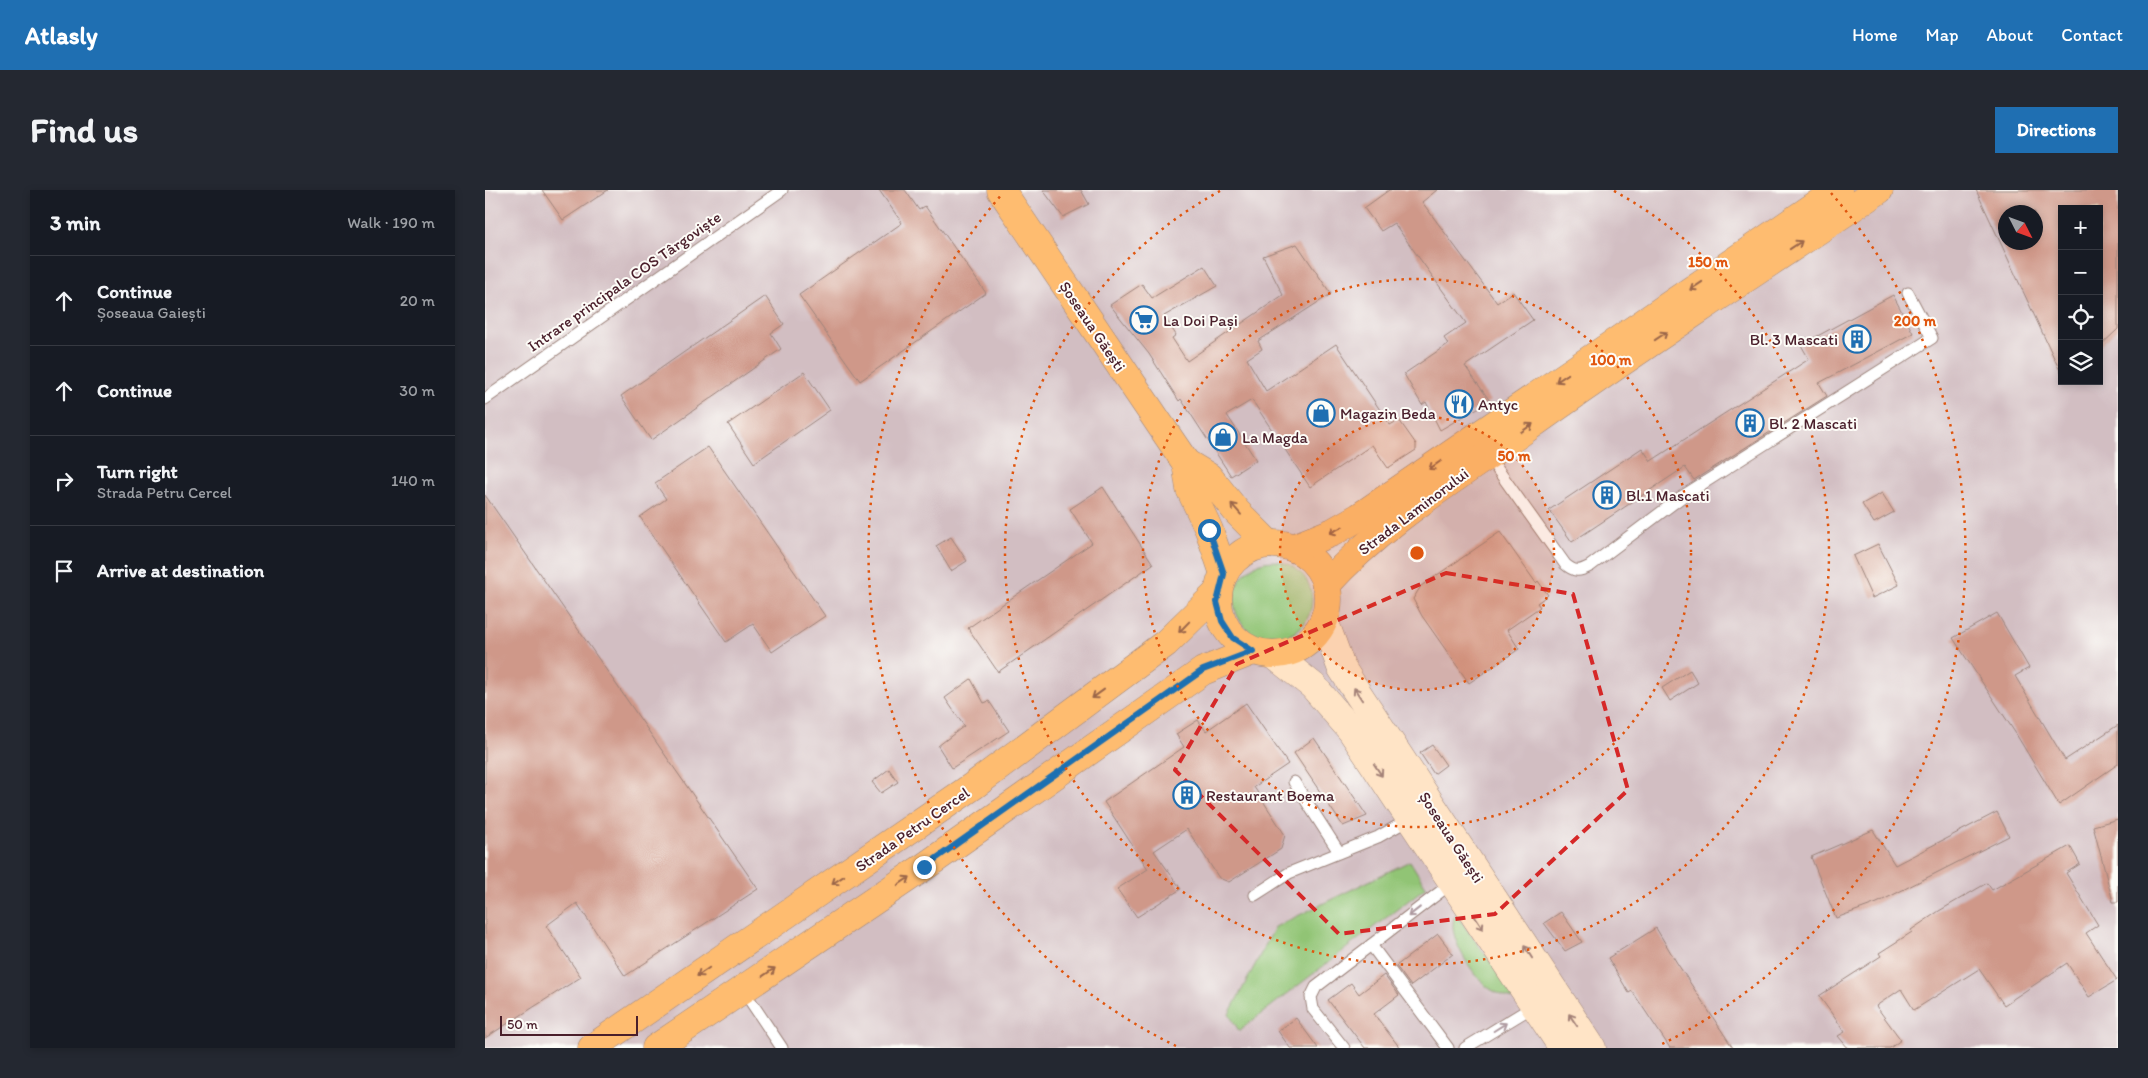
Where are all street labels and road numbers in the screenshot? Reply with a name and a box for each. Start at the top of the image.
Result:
street label: Intrare principala COS Târgoviște [524,207,725,356]
street label: Șoseaua Găești [1055,277,1130,375]
street label: Strada Laminorului [1355,464,1472,559]
street label: Strada Petru Cercel [852,783,973,876]
street label: Șoseaua Găești [1415,788,1488,886]

